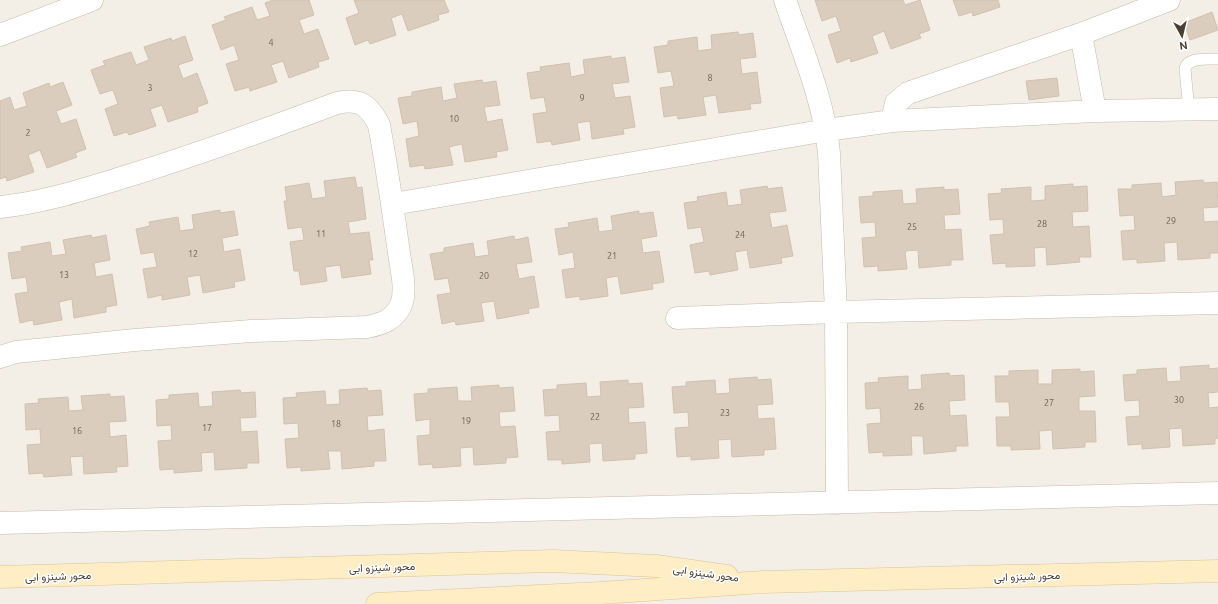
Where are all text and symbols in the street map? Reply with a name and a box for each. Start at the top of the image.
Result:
north arrow [1162,16,1202,56]
house number: 4 [268,38,274,48]
text: N [1178,39,1188,52]
house number: 8 [707,73,713,83]
house number: 3 [147,83,153,93]
house number: 9 [579,93,585,103]
house number: 10 [449,114,459,124]
house number: 2 [25,128,31,138]
house number: 29 [1166,216,1176,226]
house number: 28 [1037,219,1047,229]
house number: 25 [907,222,917,232]
house number: 11 [316,229,326,239]
house number: 24 [735,230,745,240]
house number: 12 [188,249,198,259]
house number: 21 [607,251,617,261]
house number: 13 [59,270,69,280]
house number: 20 [479,271,489,281]
house number: 30 [1174,395,1184,405]
house number: 27 [1044,398,1054,408]
house number: 26 [914,402,924,412]
house number: 23 [720,408,730,418]
house number: 22 [590,412,600,422]
house number: 19 [461,416,471,426]
house number: 18 [331,419,341,429]
house number: 17 [202,423,212,433]
house number: 16 [72,426,82,436]
street label: محور شينزو ابى [349,560,416,575]
street label: محور شينزو ابى [672,562,740,585]
street label: محور شينزو ابى [25,569,92,584]
street label: محور شينزو ابى [994,569,1061,584]

